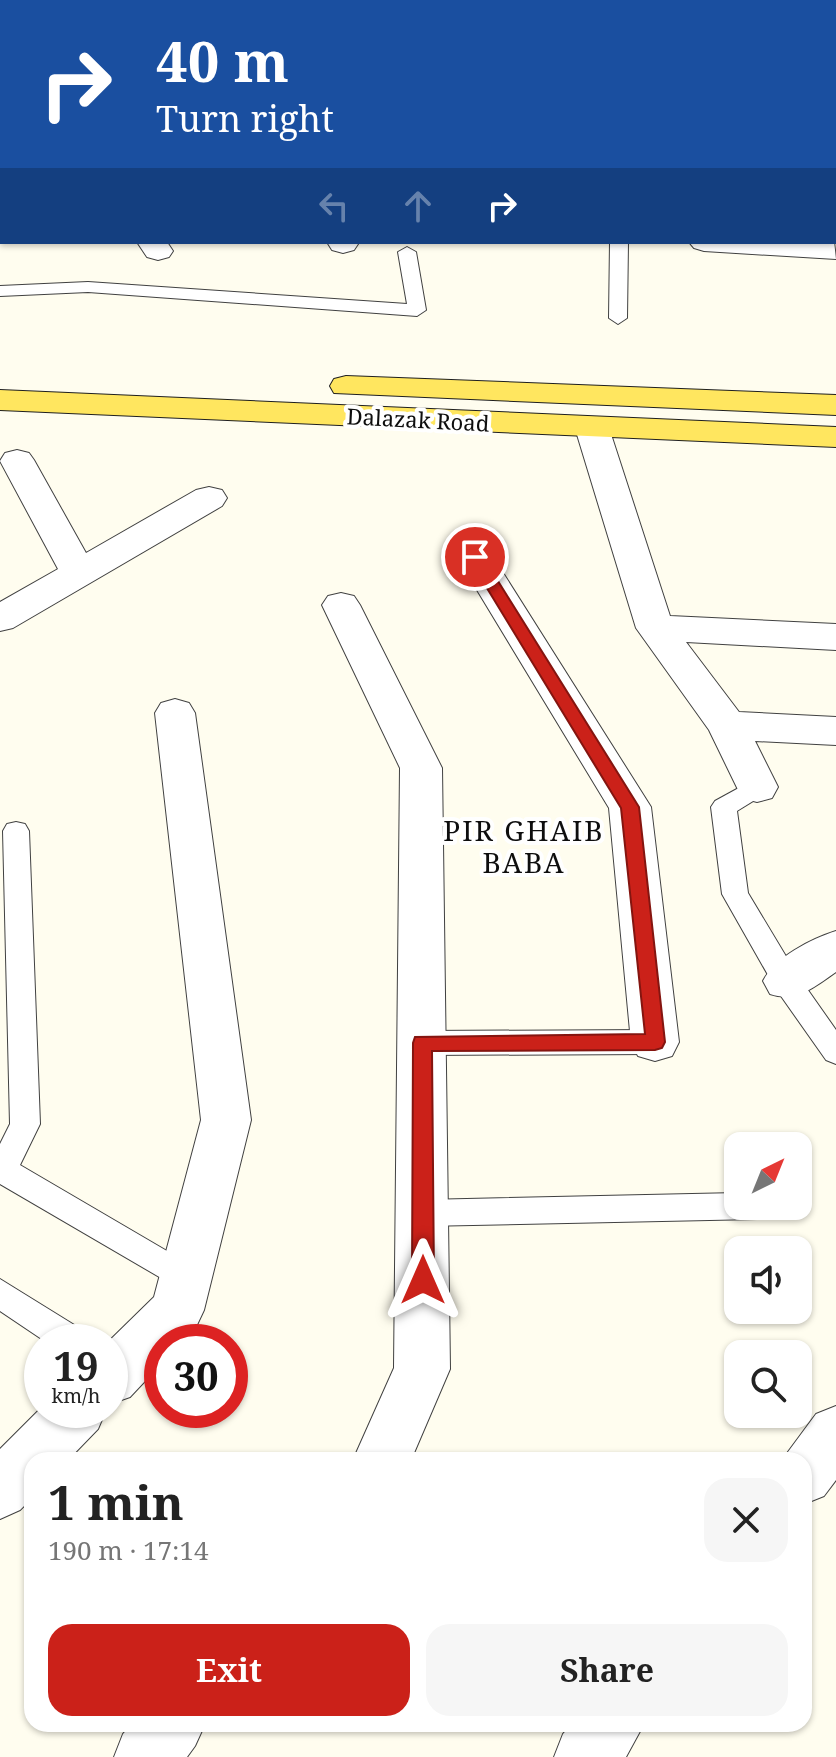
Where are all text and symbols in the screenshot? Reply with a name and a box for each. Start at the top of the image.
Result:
text: 40 m [156,22,289,98]
icon: right [24,32,128,136]
text: Turn right [156,94,334,143]
icon: left [312,184,356,228]
icon: ahead [396,184,440,228]
icon: right [480,184,524,228]
street label: Dalazak Road [346,400,491,438]
pin [441,523,509,591]
icon: arrive [453,535,497,579]
district label: PIR GHAIB BABA [443,811,605,881]
north arrow [724,1132,812,1220]
map controls [724,1132,812,1428]
button: sound [724,1236,812,1324]
position arrow [381,1238,465,1322]
speed limit sign: 30 [144,1324,248,1428]
text: 19 [53,1338,99,1393]
button: search [724,1340,812,1428]
text: km/h [51,1382,101,1409]
text: 1 min [48,1469,184,1534]
button: close [704,1478,788,1562]
text: 190 m · 17:14 [48,1532,209,1568]
button: Exit [48,1624,410,1716]
button: Share [426,1624,788,1716]

